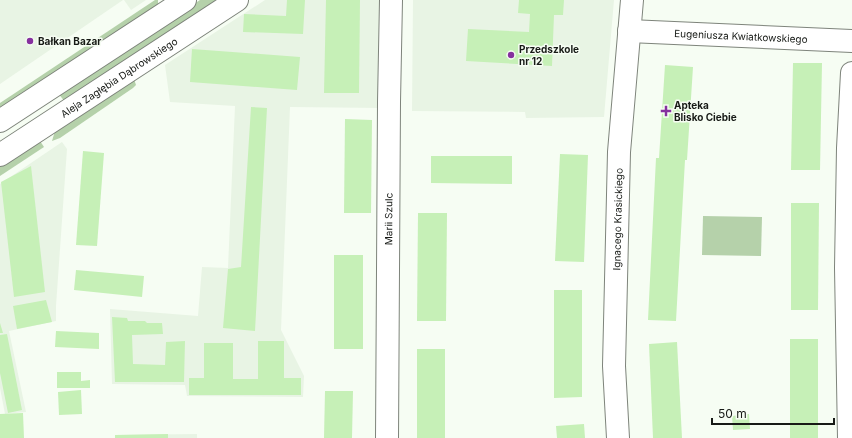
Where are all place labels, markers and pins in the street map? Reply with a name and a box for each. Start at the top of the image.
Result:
place label: Bałkan Bazar [38,35,101,47]
marker: Bałkan Bazar [25,36,35,46]
place label: Przedszkole nr 12 [519,43,579,67]
marker: Przedszkole nr 12 [506,50,516,60]
place label: Apteka Blisko Ciebie [674,99,737,123]
marker: Apteka Blisko Ciebie [661,106,671,116]

